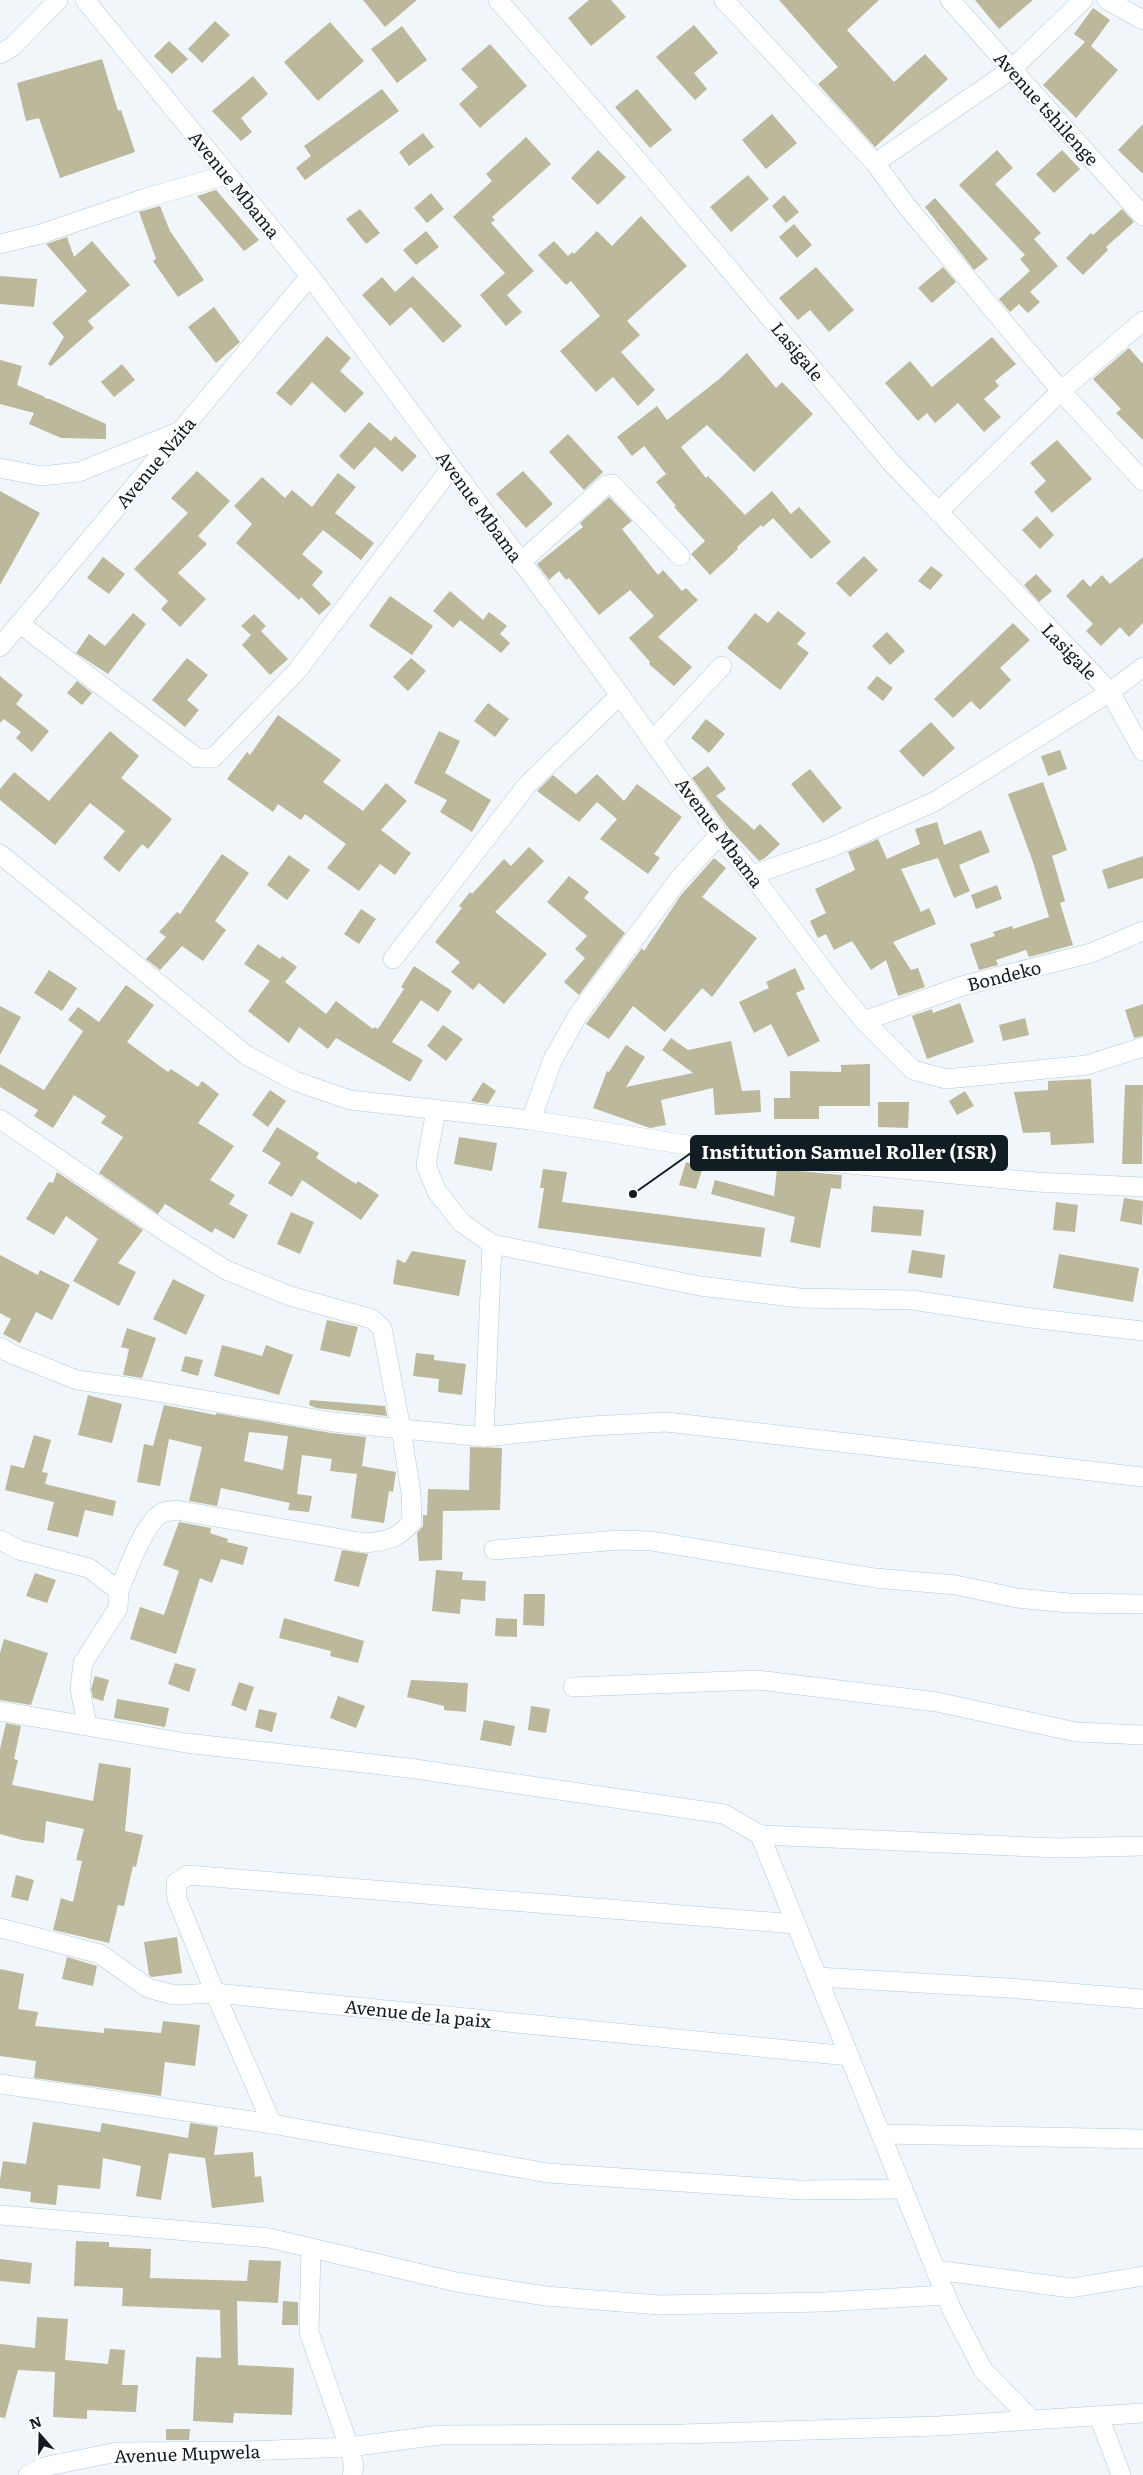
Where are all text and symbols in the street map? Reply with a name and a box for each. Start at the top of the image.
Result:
street label: Avenue tshilenge [988,45,1106,171]
street label: Avenue Mbama [183,124,287,244]
street label: Lasigale [765,316,831,386]
street label: Avenue Nzita [109,410,202,514]
street label: Avenue Mbama [430,445,530,568]
street label: Lasigale [1036,616,1104,686]
street label: Avenue Mbama [669,771,771,893]
street label: Bondeko [964,953,1044,997]
callout: Institution Samuel Roller (ISR) [691,1136,1007,1170]
text: Institution Samuel Roller (ISR) [701,1137,997,1165]
street label: Avenue de la paix [344,1992,493,2034]
north arrow [15,2410,65,2460]
text: N [26,2410,44,2433]
street label: Avenue Mupwela [113,2437,261,2469]

